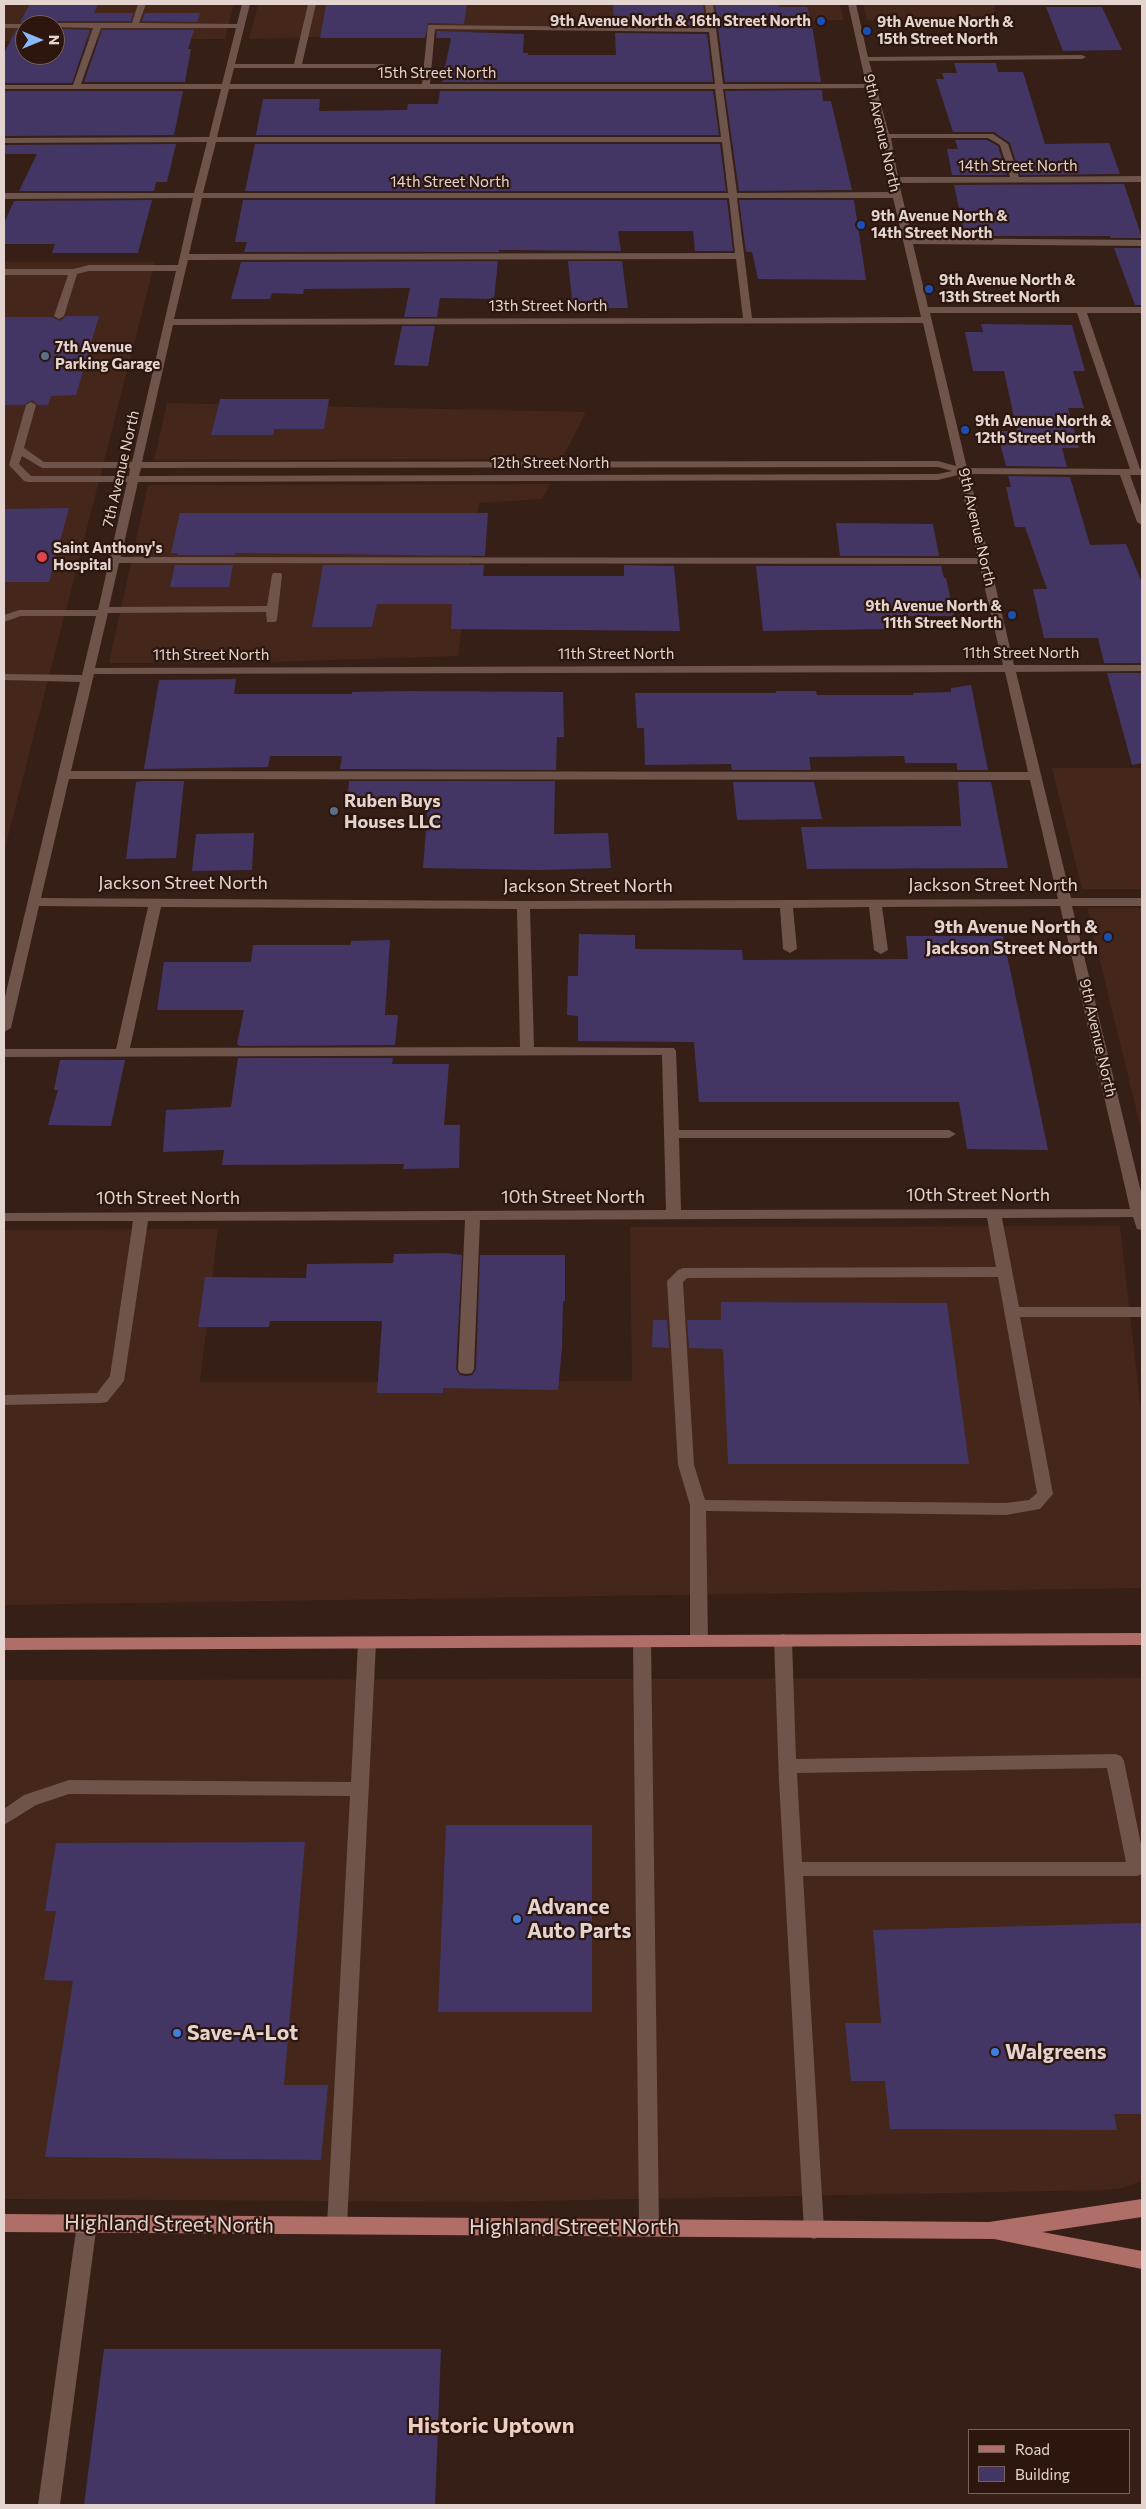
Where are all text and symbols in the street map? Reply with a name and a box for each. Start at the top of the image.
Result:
place label: 9th Avenue North & 16th Street North [550,12,811,30]
place label: 9th Avenue North & 15th Street North [877,13,1014,48]
north arrow [15,15,65,65]
marker: 9th Avenue North & 16th Street North [815,15,827,27]
marker: 9th Avenue North & 15th Street North [861,25,873,37]
text: N [46,35,63,45]
street label: 15th Street North [378,64,496,82]
street label: 9th Avenue North [860,72,904,194]
street label: 14th Street North [958,157,1078,175]
street label: 14th Street North [390,173,510,191]
place label: 9th Avenue North & 14th Street North [871,207,1008,242]
marker: 9th Avenue North & 14th Street North [855,219,867,231]
place label: 9th Avenue North & 13th Street North [939,271,1076,306]
marker: 9th Avenue North & 13th Street North [923,283,935,295]
street label: 13th Street North [489,297,607,315]
place label: 7th Avenue Parking Garage [55,338,160,373]
marker: 7th Avenue Parking Garage [39,350,51,362]
street label: 7th Avenue North [99,409,143,529]
place label: 9th Avenue North & 12th Street North [975,412,1112,447]
marker: 9th Avenue North & 12th Street North [959,424,971,436]
street label: 12th Street North [491,454,609,472]
street label: 9th Avenue North [955,466,999,588]
place label: Saint Anthony's Hospital [53,539,162,574]
marker: Saint Anthony's Hospital [35,550,49,564]
place label: 9th Avenue North & 11th Street North [865,597,1002,632]
marker: 9th Avenue North & 11th Street North [1006,609,1018,621]
street label: 11th Street North [963,644,1079,662]
street label: 11th Street North [558,645,674,663]
street label: 11th Street North [153,646,269,664]
place label: Ruben Buys Houses LLC [344,790,441,832]
marker: Ruben Buys Houses LLC [328,805,340,817]
street label: Jackson Street North [98,872,268,894]
street label: Jackson Street North [908,874,1078,896]
street label: Jackson Street North [503,875,673,897]
place label: 9th Avenue North & Jackson Street North [926,916,1098,959]
marker: 9th Avenue North & Jackson Street North [1102,931,1114,943]
street label: 9th Avenue North [1076,977,1120,1099]
street label: 10th Street North [906,1184,1050,1206]
street label: 10th Street North [501,1186,645,1208]
street label: 10th Street North [96,1187,240,1209]
place label: Advance Auto Parts [527,1894,631,1944]
marker: Advance Auto Parts [511,1913,523,1925]
place label: Save-A-Lot [187,2020,298,2046]
marker: Save-A-Lot [171,2027,183,2039]
place label: Walgreens [1005,2039,1107,2065]
marker: Walgreens [989,2046,1001,2058]
street label: Highland Street North [64,2210,274,2238]
street label: Highland Street North [469,2214,679,2240]
district label: Historic Uptown [407,2413,575,2439]
legend [968,2429,1131,2494]
text: Road [1015,2440,1050,2458]
text: Building [1015,2465,1070,2483]

